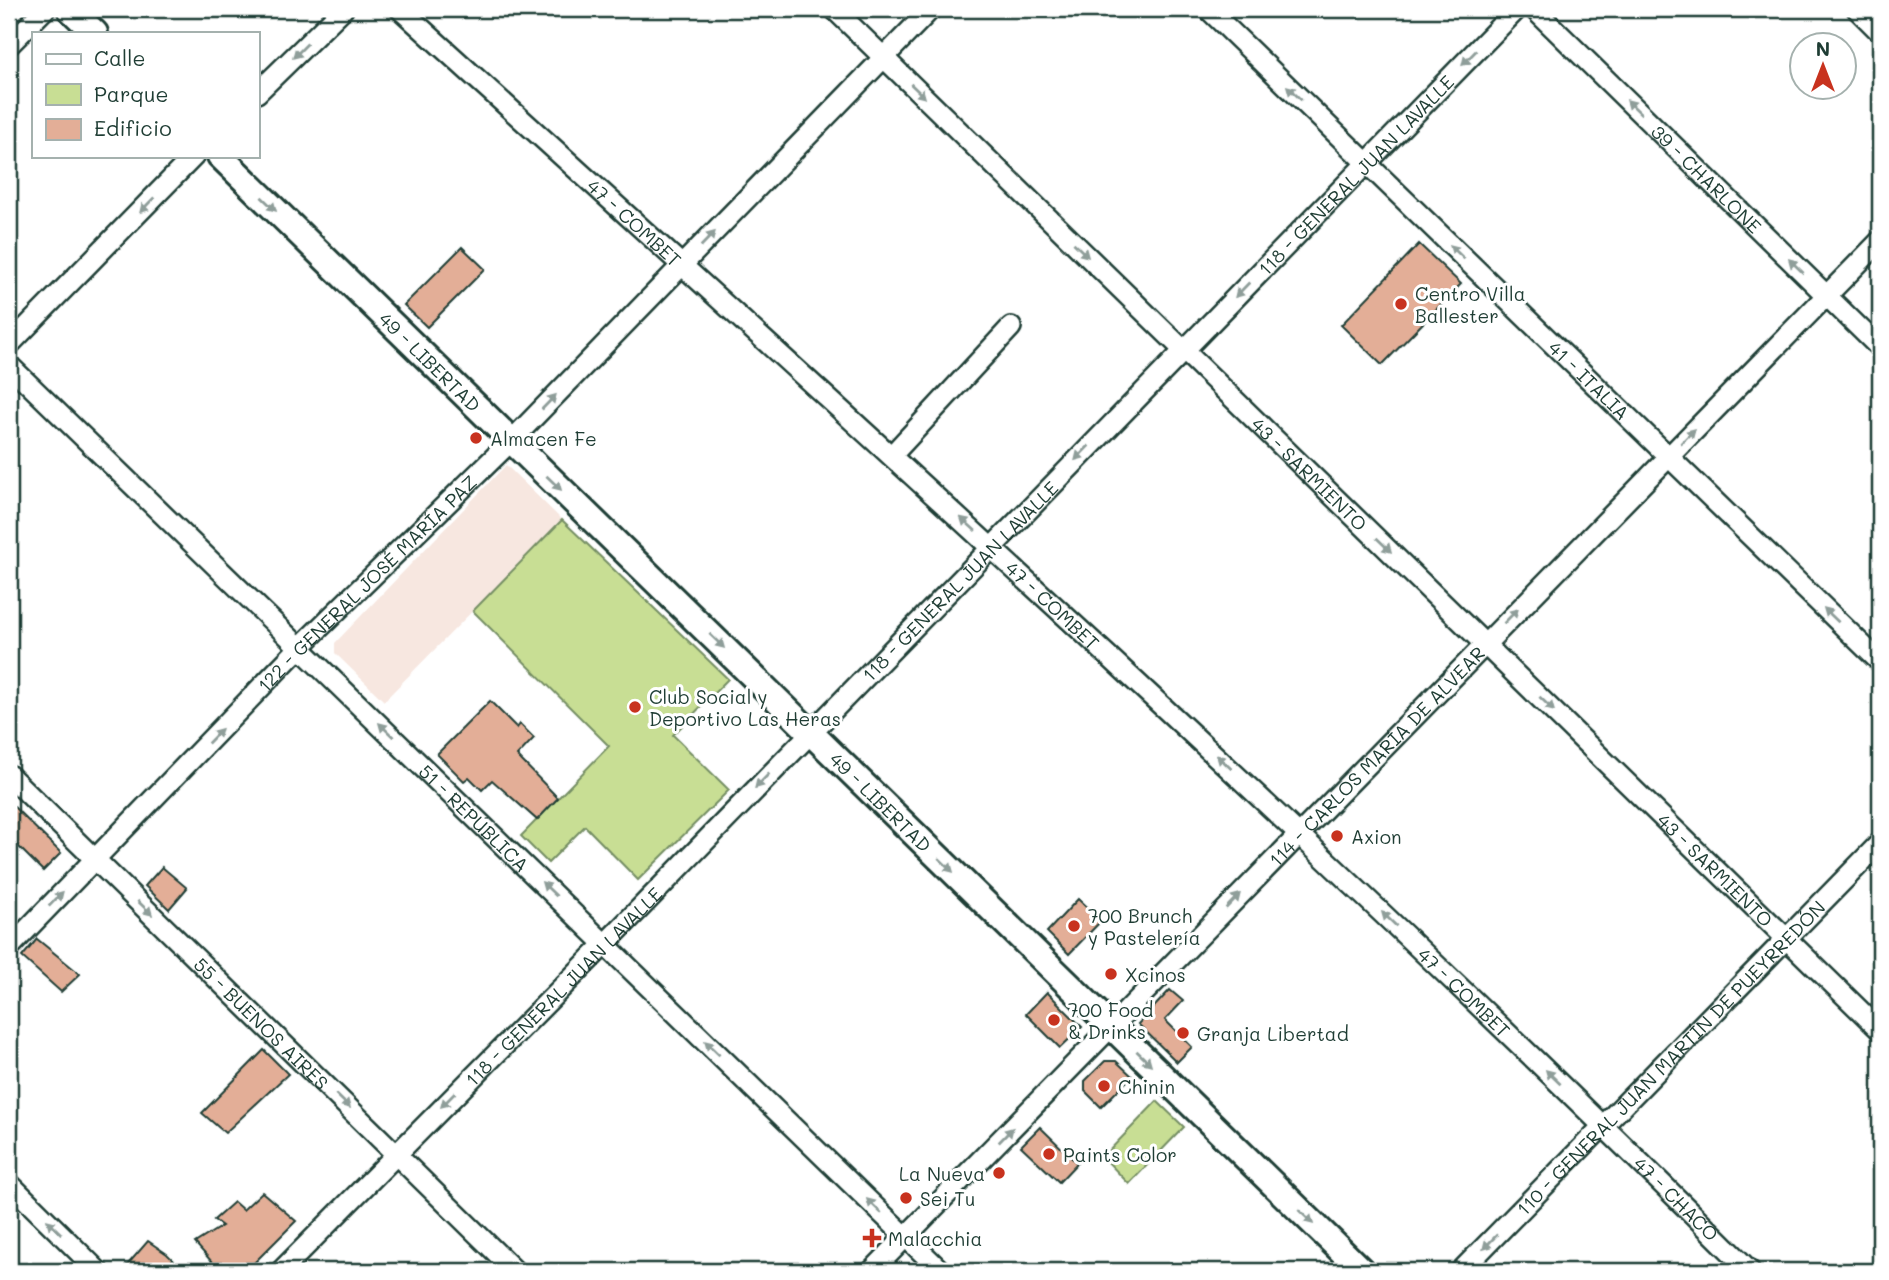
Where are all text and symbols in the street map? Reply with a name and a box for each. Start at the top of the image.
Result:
legend [32,32,259,158]
north arrow [1787,32,1857,102]
text: N [1816,36,1830,61]
one-way arrow [292,43,308,59]
text: Calle [94,44,146,71]
one-way arrow [1461,49,1478,66]
street label: 118 - GENERAL JUAN LAVALLE [1252,69,1459,280]
text: Parque [94,80,168,107]
one-way arrow [909,82,926,98]
one-way arrow [1286,85,1302,102]
one-way arrow [1626,99,1643,115]
text: Edificio [94,114,172,141]
street label: 39 - CHARLONE [1646,119,1767,238]
street label: 47 - COMBET [582,173,687,271]
one-way arrow [260,195,277,211]
one-way arrow [138,196,155,213]
one-way arrow [699,231,715,248]
one-way arrow [1072,241,1089,258]
one-way arrow [1449,244,1466,260]
one-way arrow [1788,257,1805,274]
one-way arrow [1234,281,1250,298]
place label: Centro Villa Ballester [1415,281,1526,328]
marker: Centro Villa Ballester [1393,296,1409,312]
street label: 49 - LIBERTAD [374,306,487,417]
street label: 41 - ITALIA [1544,335,1635,425]
one-way arrow [541,394,557,410]
street label: 43 - SARMIENTO [1247,411,1373,536]
place label: Almacen Fe [490,426,597,451]
one-way arrow [1680,428,1697,445]
marker: Almacen Fe [468,430,484,446]
one-way arrow [1075,444,1091,461]
street label: 122 - GENERAL JOSÉ MARÍA PAZ [251,469,482,697]
one-way arrow [545,474,562,490]
street label: 118 - GENERAL JUAN LAVALLE [856,475,1063,686]
one-way arrow [959,516,977,532]
one-way arrow [1375,537,1392,553]
street label: 47 - COMBET [1001,555,1105,654]
one-way arrow [1823,606,1840,623]
one-way arrow [1503,608,1519,625]
one-way arrow [708,633,725,649]
street label: 114 - CARLOS MARÍA DE ALVEAR [1263,640,1490,871]
place label: Club Social y Deportivo Las Heras [649,684,841,731]
one-way arrow [1538,696,1555,713]
marker: Club Social y Deportivo Las Heras [627,699,643,715]
one-way arrow [377,722,394,739]
one-way arrow [206,727,223,744]
street label: 49 - LIBERTAD [825,746,937,857]
one-way arrow [1216,754,1233,771]
street label: 51 - REPÚBLICA [414,758,535,877]
one-way arrow [754,772,771,789]
street label: 43 - SARMIENTO [1652,807,1779,932]
place label: Axion [1351,824,1401,849]
marker: Axion [1329,828,1345,844]
one-way arrow [937,856,954,872]
street label: 118 - GENERAL JUAN LAVALLE [459,881,667,1091]
one-way arrow [541,881,557,898]
one-way arrow [48,891,64,908]
one-way arrow [1224,893,1241,910]
street label: 110 - GENERAL JUAN MARTÍN DE PUEYRREDÓN [1510,894,1830,1220]
one-way arrow [136,900,153,916]
place label: 700 Brunch y Pastelería [1088,903,1201,950]
one-way arrow [1381,910,1398,927]
marker: 700 Brunch y Pastelería [1066,918,1082,934]
street label: 47 - COMBET [1413,942,1516,1042]
street label: 55 - BUENOS AIRES [189,951,334,1094]
place label: Xcinos [1125,962,1186,987]
marker: Xcinos [1103,966,1119,982]
place label: 700 Food & Drinks [1068,997,1153,1044]
marker: 700 Food & Drinks [1046,1012,1062,1028]
place label: Granja Libertad [1197,1021,1349,1046]
marker: Granja Libertad [1175,1025,1191,1041]
one-way arrow [703,1039,720,1056]
one-way arrow [1135,1049,1151,1066]
one-way arrow [1545,1068,1562,1085]
place label: Chinin [1118,1074,1175,1099]
marker: Chinin [1096,1078,1112,1094]
one-way arrow [440,1092,457,1109]
one-way arrow [335,1093,352,1110]
one-way arrow [997,1126,1014,1143]
place label: Paints Color [1063,1142,1177,1167]
marker: Paints Color [1041,1146,1057,1162]
street label: 47 - CHACO [1629,1151,1725,1246]
place label: La Nueva [899,1161,985,1186]
marker: La Nueva [991,1165,1007,1181]
place label: Sei Tu [920,1186,975,1211]
marker: Sei Tu [898,1190,914,1206]
one-way arrow [866,1198,883,1215]
one-way arrow [1298,1209,1315,1226]
one-way arrow [45,1219,62,1236]
place label: Malacchia [888,1226,982,1251]
marker: Malacchia [862,1228,882,1248]
one-way arrow [1482,1233,1498,1250]

